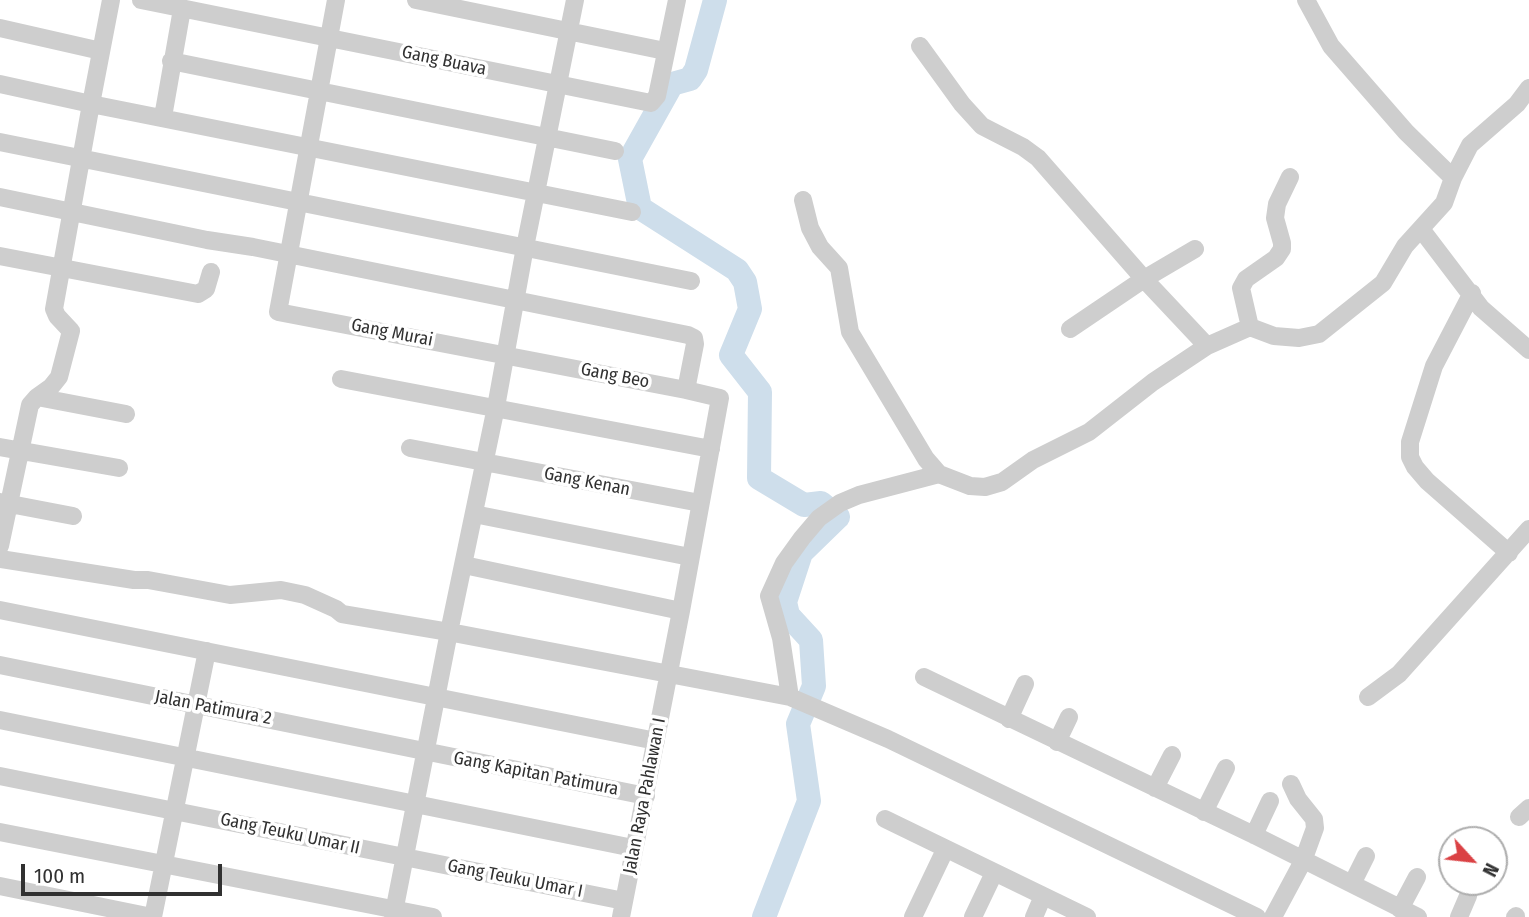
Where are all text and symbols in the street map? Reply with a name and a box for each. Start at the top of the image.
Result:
street label: Gang Buava [400,42,488,80]
street label: Gang Murai [349,315,435,351]
street label: Gang Beo [579,359,651,393]
street label: Gang Kenan [542,463,632,501]
street label: Jalan Patimura 2 [153,686,273,730]
street label: Jalan Raya Pahlawan I [619,716,671,876]
street label: Gang Kapitan Patimura [452,747,620,801]
street label: Gang Teuku Umar II [218,809,362,859]
north arrow [1438,826,1508,896]
scale bar [24,850,226,894]
street label: Gang Teuku Umar I [446,855,584,903]
text: N [1478,860,1503,880]
text: 100 m [34,863,85,889]

